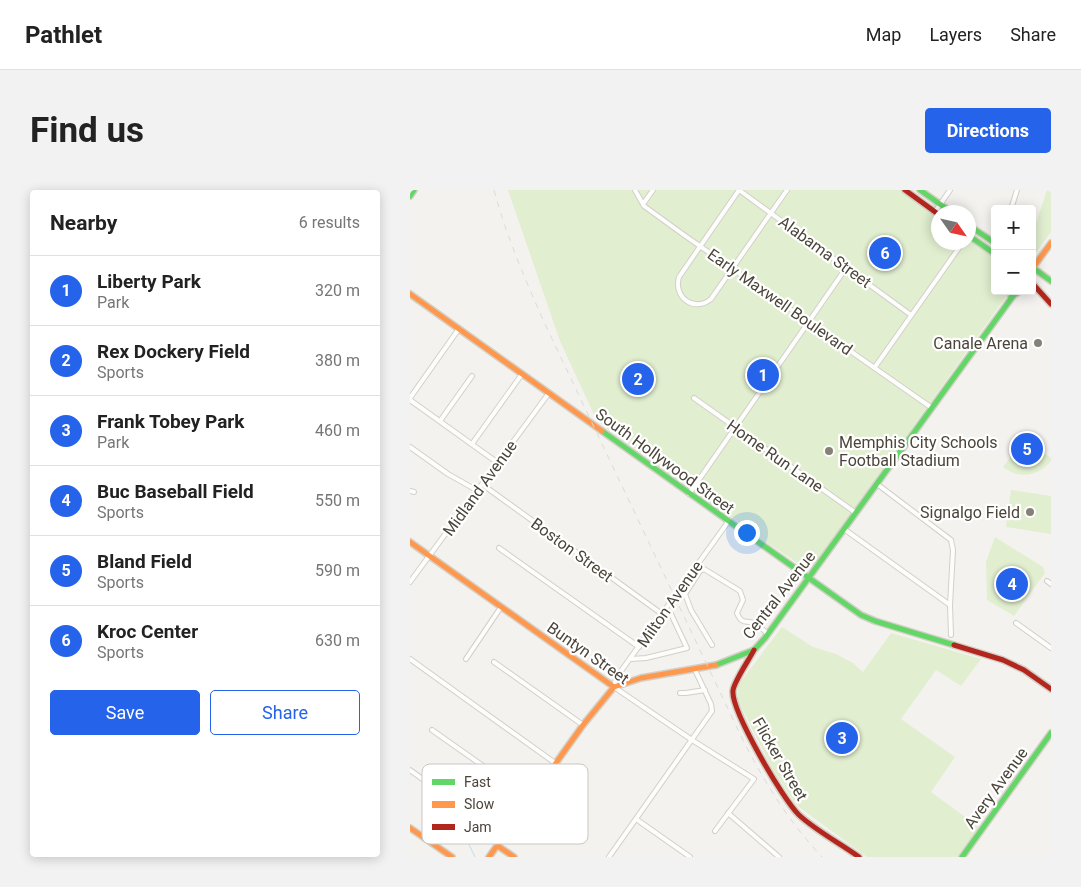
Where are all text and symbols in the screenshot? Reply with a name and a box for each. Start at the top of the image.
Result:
text: Pathlet [25,21,102,49]
text: Map [866,24,901,45]
text: Layers [929,24,982,45]
text: Share [1010,24,1056,45]
button: Directions [925,108,1051,153]
text: Find us [30,110,144,151]
north arrow [931,205,976,250]
map controls [991,205,1036,295]
button: + [991,205,1036,250]
text: Nearby [50,211,117,235]
street label: Alabama Street [775,212,875,292]
text: 6 results [299,213,360,232]
pin: 6 [869,234,901,272]
street label: Early Maxwell Boulevard [704,245,856,359]
button: − [991,250,1036,295]
text: Liberty Park [97,270,201,293]
text: 1 [61,281,71,300]
text: 320 m [315,281,360,300]
text: Park [97,293,129,312]
place label: Canale Arena [933,334,1028,353]
marker: Canale Arena [1032,337,1044,349]
text: Rex Dockery Field [97,340,250,363]
text: 2 [61,351,71,370]
text: 380 m [315,351,360,370]
pin: 1 [747,356,779,394]
pin: 2 [622,360,654,398]
text: Sports [97,363,144,382]
street label: South Hollywood Street [592,404,738,518]
text: Frank Tobey Park [97,410,244,433]
street label: Home Run Lane [723,416,827,496]
text: 3 [61,421,71,440]
text: 460 m [315,421,360,440]
pin: 5 [1011,430,1043,468]
text: Park [97,433,129,452]
place label: Memphis City Schools Football Stadium [839,433,998,470]
street label: Midland Avenue [439,436,521,540]
marker: Memphis City Schools Football Stadium [823,445,835,457]
text: Buc Baseball Field [97,480,254,503]
text: 4 [61,491,71,510]
text: 550 m [315,491,360,510]
text: Sports [97,503,144,522]
place label: Signalgo Field [920,503,1020,522]
marker: Signalgo Field [1024,506,1036,518]
street label: Boston Street [527,514,617,586]
your location [734,520,760,546]
street label: Central Avenue [739,547,819,643]
text: Bland Field [97,550,192,573]
street label: Milton Avenue [633,557,707,651]
text: 5 [61,561,71,580]
text: 590 m [315,561,360,580]
pin: 4 [996,565,1028,603]
text: Sports [97,573,144,592]
street label: Buntyn Street [543,618,633,688]
text: Kroc Center [97,620,198,643]
text: 6 [61,631,71,650]
text: 630 m [315,631,360,650]
text: Sports [97,643,144,662]
button: Save [50,690,200,735]
button: Share [210,690,360,735]
street label: Flicker Street [749,714,811,804]
pin: 3 [826,719,858,757]
street label: Avery Avenue [960,744,1032,832]
legend [422,764,588,844]
text: Fast [464,774,491,790]
text: Slow [464,796,495,812]
text: Jam [464,819,492,835]

